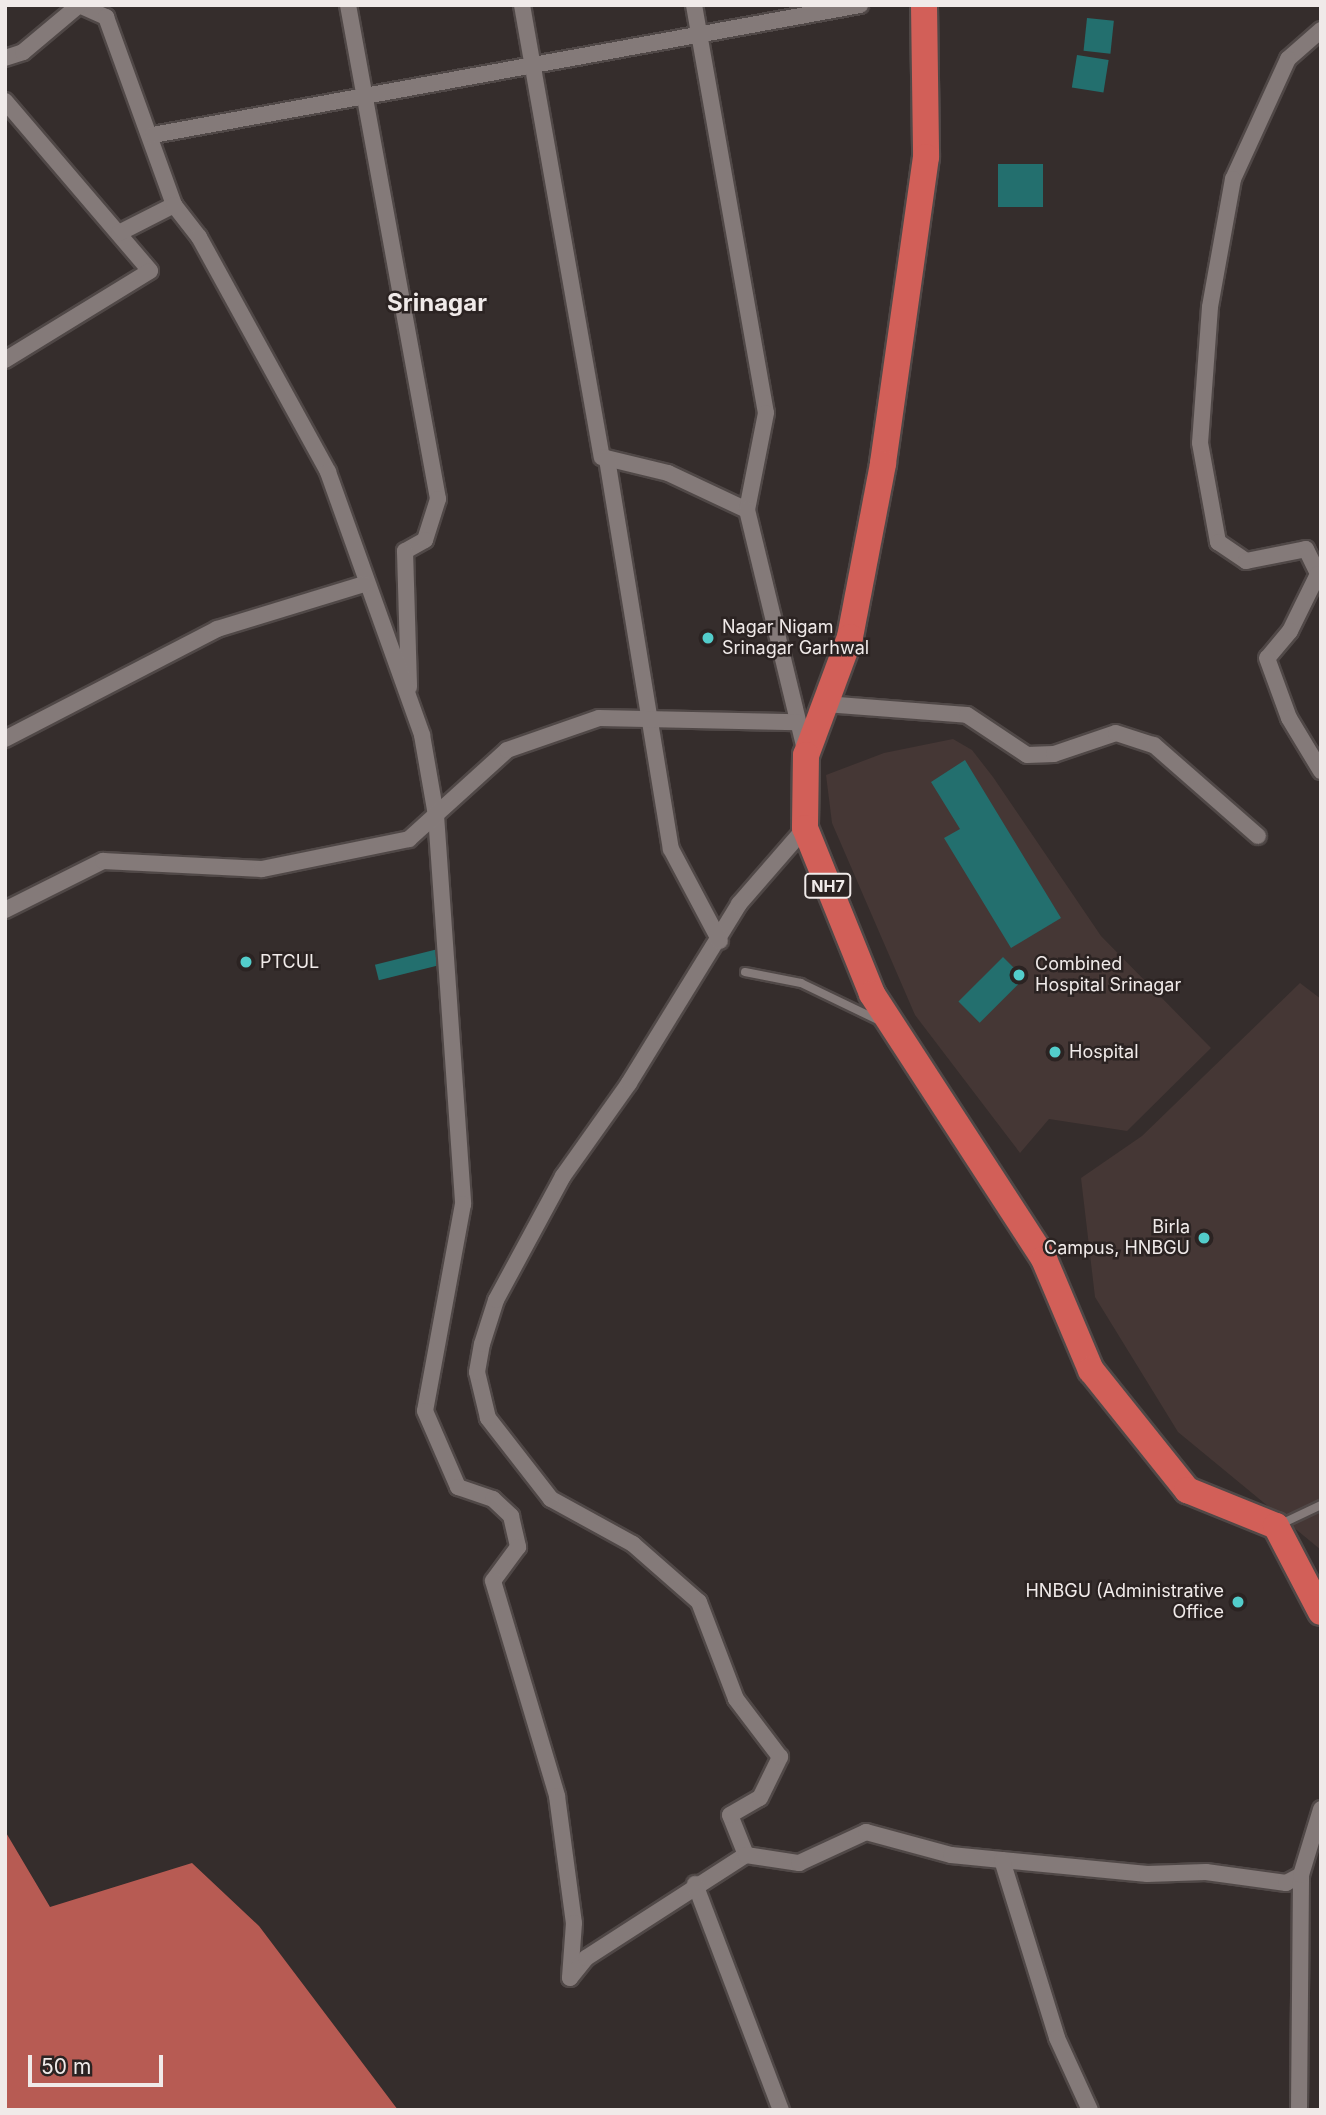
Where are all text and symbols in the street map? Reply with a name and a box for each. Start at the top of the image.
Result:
district label: Srinagar [387,289,487,317]
place label: Nagar Nigam Srinagar Garhwal [722,617,869,660]
marker: Nagar Nigam Srinagar Garhwal [700,630,716,646]
road number: NH7 [804,874,852,898]
place label: PTCUL [260,951,319,973]
marker: PTCUL [238,954,254,970]
place label: Combined Hospital Srinagar [1035,954,1181,996]
marker: Combined Hospital Srinagar [1009,965,1029,985]
place label: Hospital [1069,1041,1138,1063]
marker: Hospital [1047,1044,1063,1060]
place label: Birla Campus, HNBGU [1044,1217,1190,1260]
marker: Birla Campus, HNBGU [1196,1230,1212,1246]
place label: HNBGU (Administrative Office [1025,1581,1224,1624]
marker: HNBGU (Administrative Office [1230,1594,1246,1610]
scale bar [32,2042,166,2086]
text: 50 m [41,2054,91,2079]

